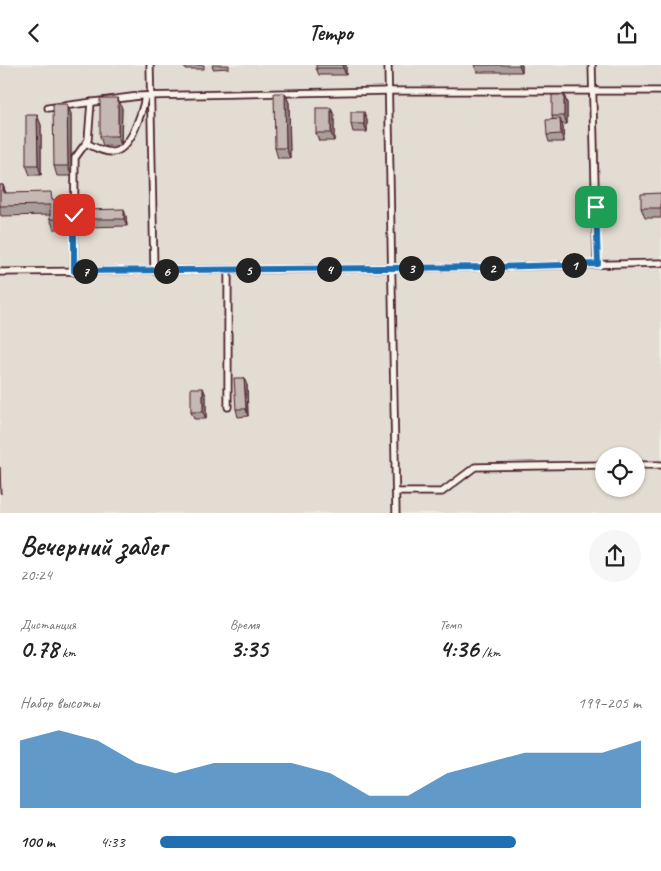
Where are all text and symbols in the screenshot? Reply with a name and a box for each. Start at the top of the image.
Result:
icon: back [20,19,48,47]
text: Tempo [308,19,353,47]
icon: share [613,19,641,47]
pin [575,186,617,228]
icon: arrive [582,193,610,221]
pin [53,194,95,236]
icon: check [60,201,88,229]
pin: 1 [562,253,586,277]
pin: 3 [398,255,424,281]
pin: 2 [480,255,504,281]
pin: 5 [236,257,260,283]
pin: 4 [316,257,342,281]
text: 1 [571,257,578,274]
pin: 7 [72,259,98,283]
pin: 6 [154,259,178,283]
text: 3 [408,260,415,277]
text: 2 [489,260,496,277]
text: 4 [326,261,333,278]
text: 5 [245,262,252,279]
text: 7 [82,263,89,280]
text: 6 [163,263,170,280]
map controls [595,447,645,497]
button: locate [595,447,645,497]
text: Вечерний забег [20,528,167,563]
button: share [589,530,641,582]
text: 20:24 [20,565,52,585]
text: Дистанция [20,616,76,633]
text: Время [230,616,259,633]
text: Темп [439,616,462,633]
text: 0.78 [20,633,59,665]
text: 3:35 [230,633,268,665]
text: 4:36 [439,633,479,665]
text: km [59,644,76,661]
text: /km [479,644,500,661]
text: Набор высоты [20,693,99,713]
text: 199–205 m [578,693,641,713]
text: 100 m [20,832,55,852]
text: 4:33 [100,832,125,852]

